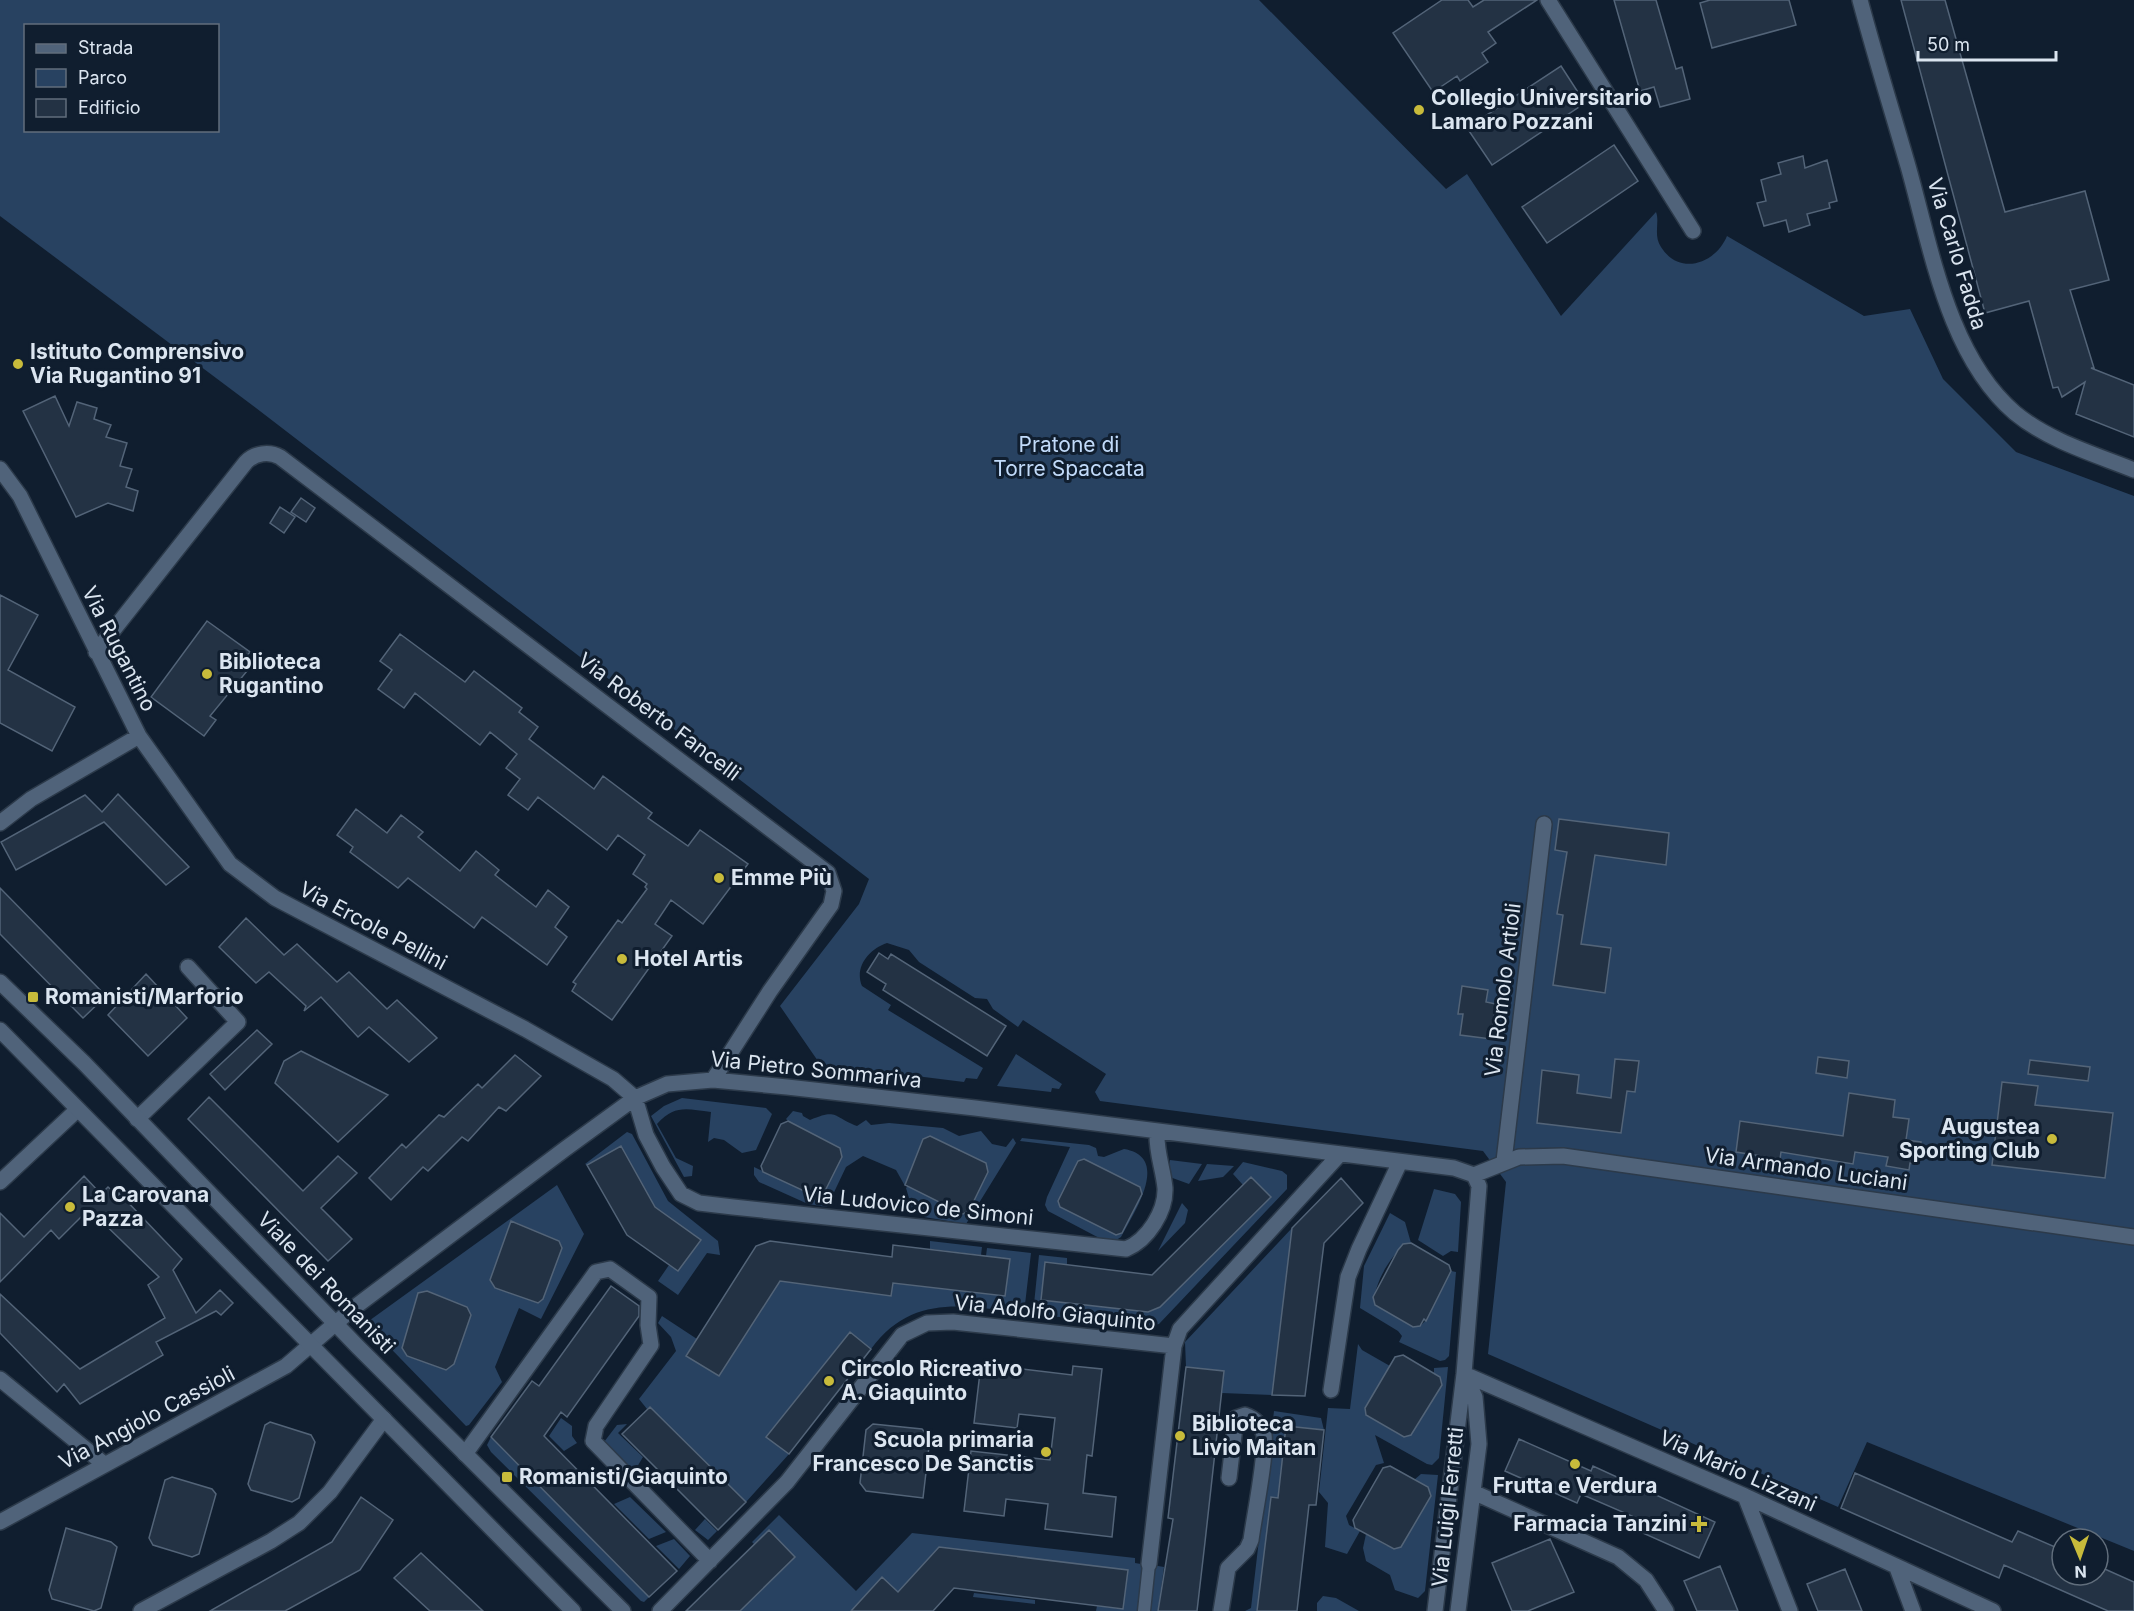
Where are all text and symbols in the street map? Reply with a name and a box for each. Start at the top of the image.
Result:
legend [24,24,219,132]
scale bar [1918,24,2056,62]
text: 50 m [1927,34,1970,55]
text: Strada [78,37,133,58]
text: Parco [78,67,127,88]
place label: Collegio Universitario Lamaro Pozzani [1431,85,1652,134]
text: Edificio [78,97,141,118]
marker: Collegio Universitario Lamaro Pozzani [1412,103,1426,117]
street label: Via Carlo Fadda [1923,175,1992,333]
place label: Istituto Comprensivo Via Rugantino 91 [30,339,244,388]
marker: Istituto Comprensivo Via Rugantino 91 [11,357,25,371]
park label: Pratone di Torre Spaccata [993,432,1145,481]
street label: Via Rugantino [77,582,162,716]
street label: Via Roberto Fancelli [573,647,746,786]
place label: Biblioteca Rugantino [219,649,324,698]
marker: Biblioteca Rugantino [200,667,214,681]
place label: Emme Più [731,865,832,890]
marker: Emme Più [712,871,726,885]
street label: Via Ercole Pellini [295,876,451,975]
street label: Via Romolo Artioli [1479,902,1526,1078]
place label: Hotel Artis [634,946,743,971]
marker: Hotel Artis [615,952,629,966]
place label: Romanisti/Marforio [45,984,244,1009]
marker: Romanisti/Marforio [26,990,40,1004]
street label: Via Pietro Sommariva [709,1046,923,1093]
place label: Augustea Sporting Club [1899,1114,2040,1163]
marker: Augustea Sporting Club [2045,1132,2059,1146]
street label: Via Armando Luciani [1703,1142,1909,1195]
street label: Via Ludovico de Simoni [801,1181,1035,1230]
place label: La Carovana Pazza [82,1182,209,1231]
marker: La Carovana Pazza [63,1200,77,1214]
street label: Viale dei Romanisti [252,1207,400,1359]
street label: Via Adolfo Giaquinto [953,1289,1157,1336]
place label: Circolo Ricreativo A. Giaquinto [841,1356,1022,1405]
street label: Via Angiolo Cassioli [55,1361,239,1474]
marker: Circolo Ricreativo A. Giaquinto [822,1374,836,1388]
place label: Biblioteca Livio Maitan [1192,1411,1316,1460]
street label: Via Mario Lizzani [1656,1425,1821,1516]
street label: Via Luigi Ferretti [1427,1426,1468,1588]
place label: Scuola primaria Francesco De Sanctis [813,1427,1034,1476]
marker: Biblioteca Livio Maitan [1173,1429,1187,1443]
marker: Scuola primaria Francesco De Sanctis [1039,1445,1053,1459]
marker: Frutta e Verdura [1568,1457,1582,1471]
place label: Romanisti/Giaquinto [519,1464,728,1489]
marker: Romanisti/Giaquinto [500,1470,514,1484]
place label: Frutta e Verdura [1493,1473,1657,1498]
place label: Farmacia Tanzini [1513,1511,1687,1536]
marker: Farmacia Tanzini [1692,1517,1706,1531]
north arrow [2050,1527,2110,1587]
text: N [2074,1562,2087,1582]

